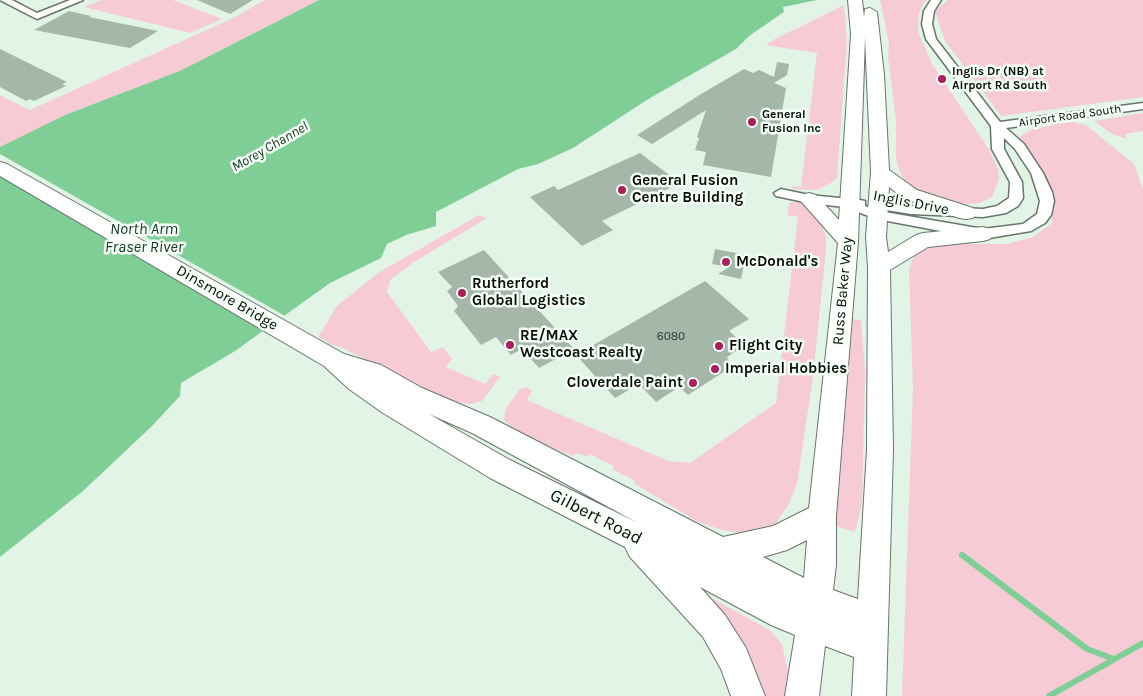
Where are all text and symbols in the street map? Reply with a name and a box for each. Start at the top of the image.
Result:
place label: Inglis Dr (NB) at Airport Rd South [952,65,1047,93]
marker: Inglis Dr (NB) at Airport Rd South [936,73,948,85]
street label: Airport Road South [1018,102,1122,130]
place label: General Fusion Inc [762,108,821,136]
marker: General Fusion Inc [746,116,758,128]
water label: Morey Channel [229,118,311,176]
place label: General Fusion Centre Building [632,172,743,207]
marker: General Fusion Centre Building [616,184,628,196]
street label: Inglis Drive [872,187,950,219]
water label: North Arm Fraser River [105,219,183,257]
street label: Russ Baker Way [829,236,857,346]
place label: McDonald's [736,253,818,271]
marker: McDonald's [720,256,732,268]
street label: Dinsmore Bridge [173,262,281,334]
place label: Rutherford Global Logistics [472,275,586,310]
marker: Rutherford Global Logistics [456,287,468,299]
place label: RE/MAX Westcoast Realty [520,327,643,362]
house number: 6080 [657,330,685,344]
place label: Flight City [729,337,802,355]
marker: RE/MAX Westcoast Realty [504,339,516,351]
marker: Flight City [713,340,725,352]
place label: Imperial Hobbies [725,360,847,378]
marker: Imperial Hobbies [709,363,721,375]
place label: Cloverdale Paint [567,374,683,392]
marker: Cloverdale Paint [687,377,699,389]
street label: Gilbert Road [546,484,646,550]

